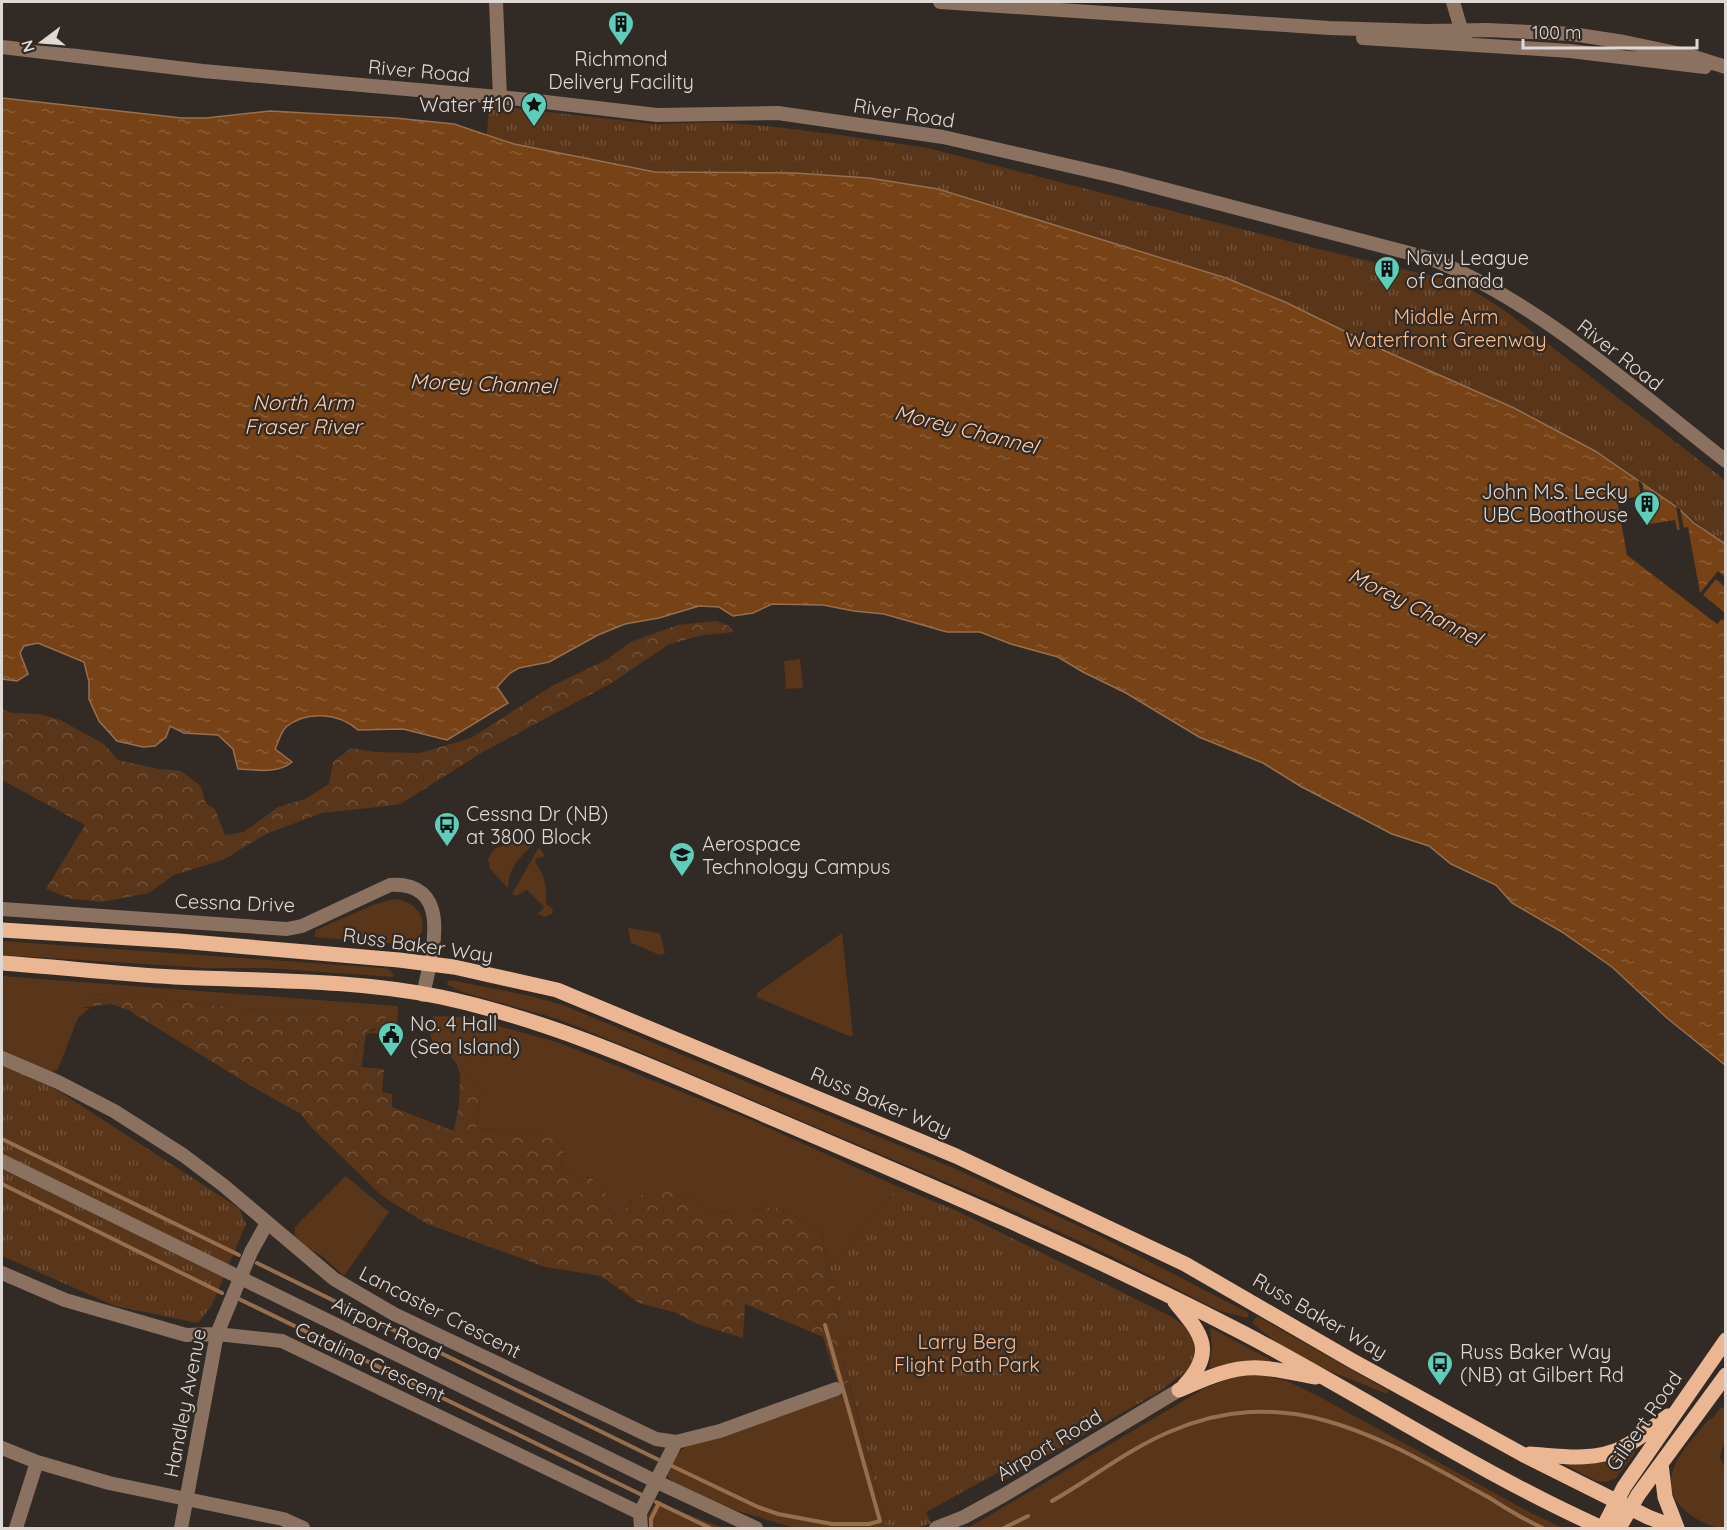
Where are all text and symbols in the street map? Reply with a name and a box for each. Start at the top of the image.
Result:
building icon: Richmond Delivery Facility [606,9,636,47]
north arrow [12,12,72,72]
scale bar [1523,12,1697,50]
text: 100 m [1532,21,1581,44]
text: N [16,38,39,55]
place label: Richmond Delivery Facility [548,46,694,94]
street label: River Road [367,54,471,87]
place icon: Water #10 [519,90,549,128]
place label: Water #10 [419,92,514,117]
street label: River Road [852,92,957,133]
place label: Navy League of Canada [1406,245,1529,293]
building icon: Navy League of Canada [1372,254,1402,292]
park label: Middle Arm Waterfront Greenway [1345,304,1547,352]
street label: River Road [1572,313,1668,396]
water label: Morey Channel [409,367,559,399]
water label: North Arm Fraser River [244,389,365,439]
water label: Morey Channel [892,399,1043,460]
place label: John M.S. Lecky UBC Boathouse [1481,479,1628,527]
building icon: John M.S. Lecky UBC Boathouse [1632,489,1662,527]
water label: Morey Channel [1344,561,1489,652]
place label: Cessna Dr (NB) at 3800 Block [466,801,608,849]
bus stop icon: Cessna Dr (NB) at 3800 Block [432,810,462,848]
place label: Aerospace Technology Campus [702,831,890,879]
school or university icon: Aerospace Technology Campus [667,840,697,878]
street label: Cessna Drive [174,888,296,917]
street label: Russ Baker Way [341,922,495,967]
place label: No. 4 Hall (Sea Island) [410,1011,520,1059]
public building icon: No. 4 Hall (Sea Island) [376,1020,406,1058]
street label: Russ Baker Way [807,1060,956,1143]
street label: Lancaster Crescent [355,1260,526,1363]
street label: Russ Baker Way [1248,1267,1392,1364]
street label: Airport Road [328,1290,446,1365]
street label: Catalina Crescent [291,1316,450,1407]
street label: Handley Avenue [158,1326,211,1479]
park label: Larry Berg Flight Path Park [894,1329,1040,1377]
place label: Russ Baker Way (NB) at Gilbert Rd [1460,1339,1624,1387]
bus stop icon: Russ Baker Way (NB) at Gilbert Rd [1425,1349,1455,1387]
street label: Gilbert Road [1600,1366,1687,1475]
street label: Airport Road [991,1403,1106,1486]

